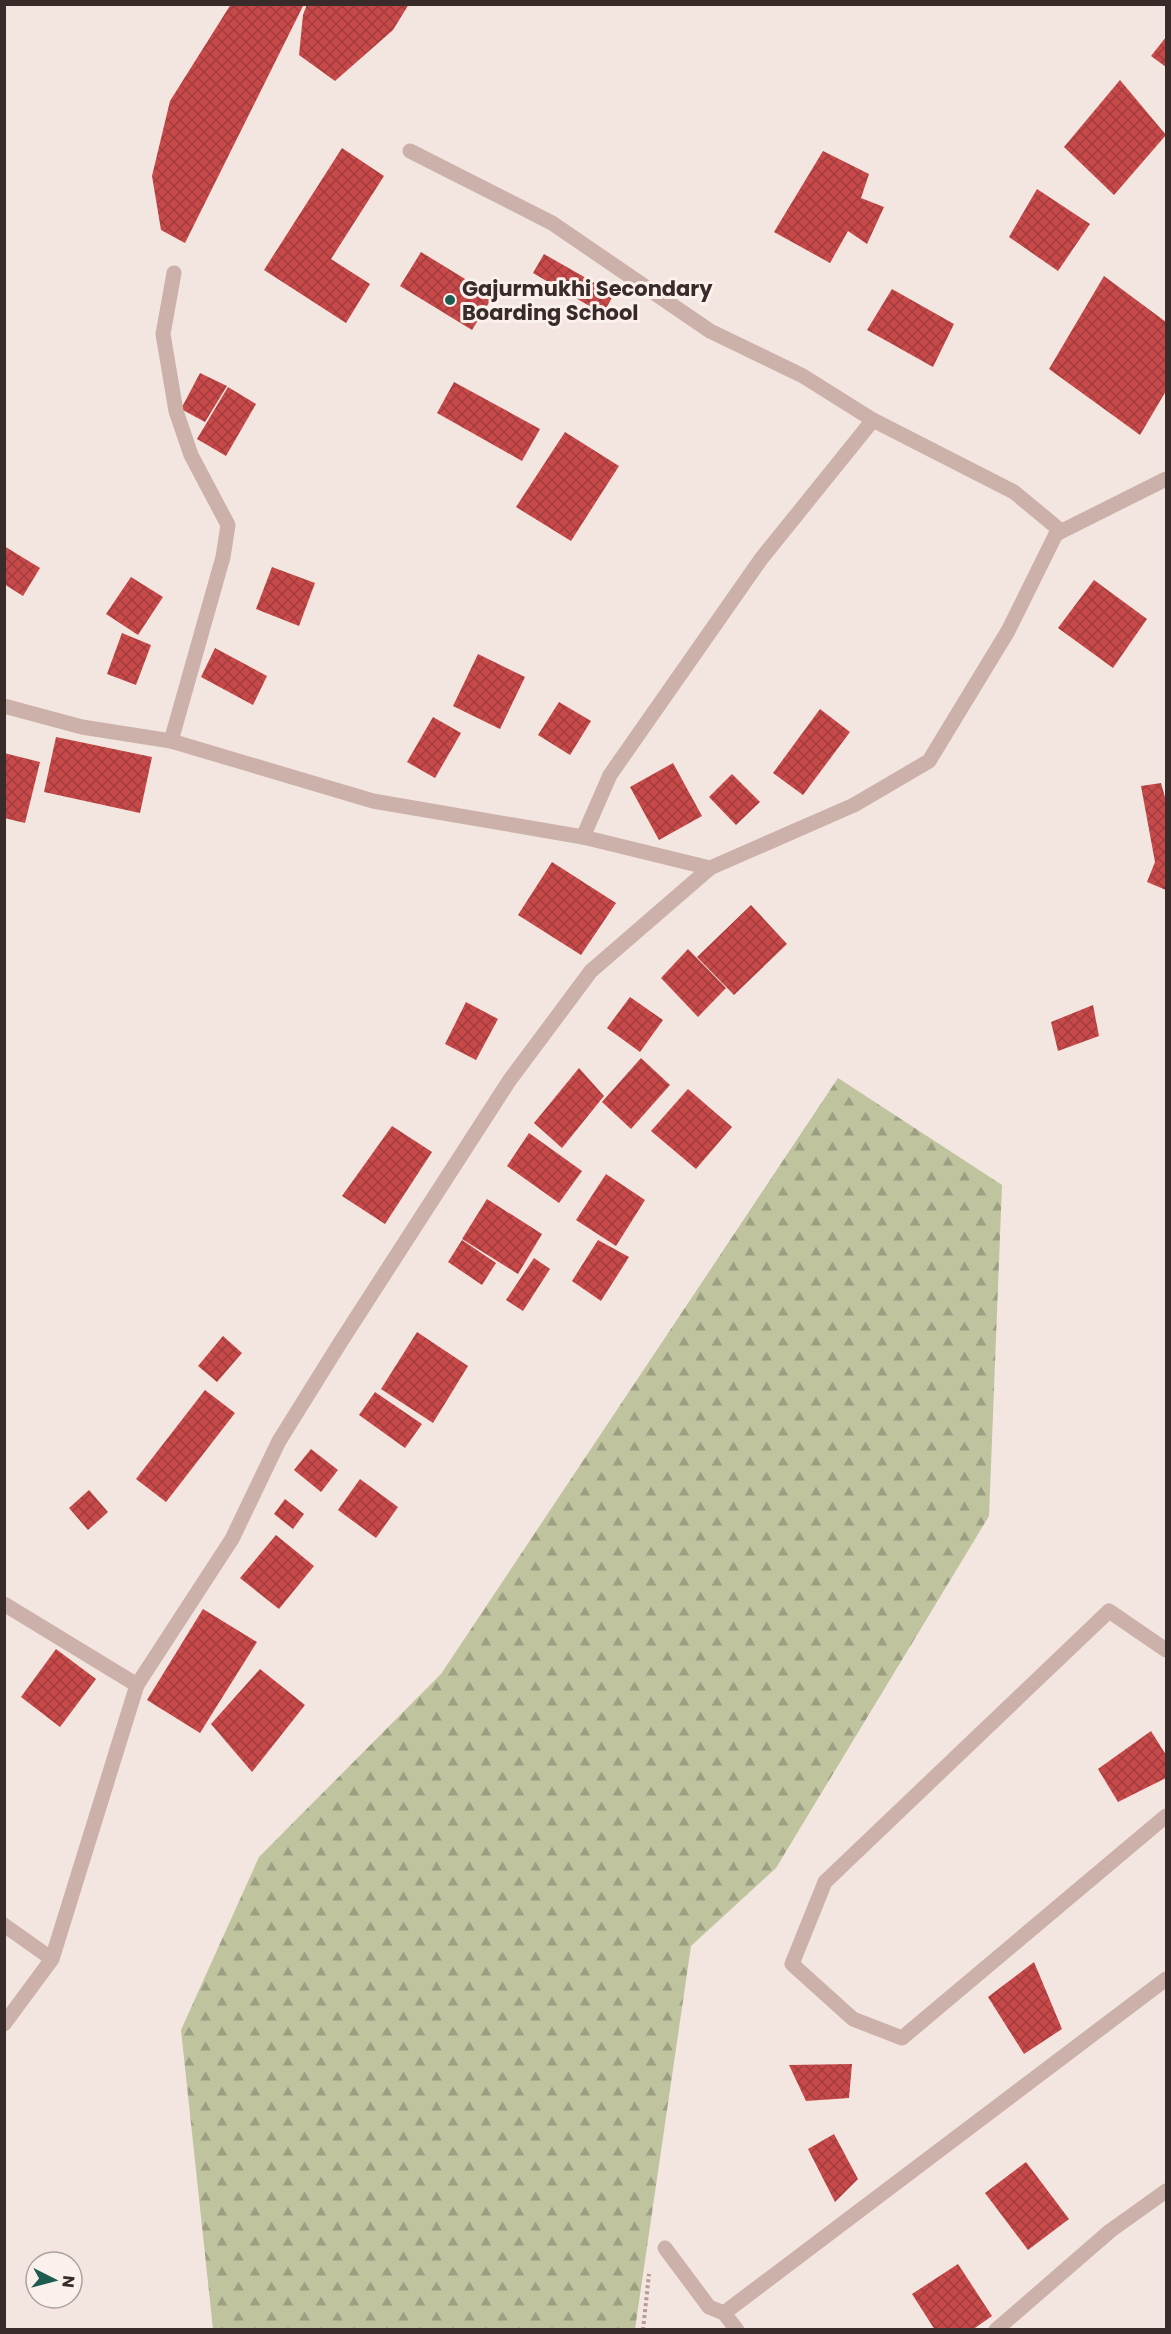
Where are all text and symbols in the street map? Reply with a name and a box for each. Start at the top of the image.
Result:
place label: Gajurmukhi Secondary Boarding School [462,274,713,327]
marker: Gajurmukhi Secondary Boarding School [443,293,457,307]
north arrow [24,2250,84,2310]
text: N [56,2274,80,2289]

